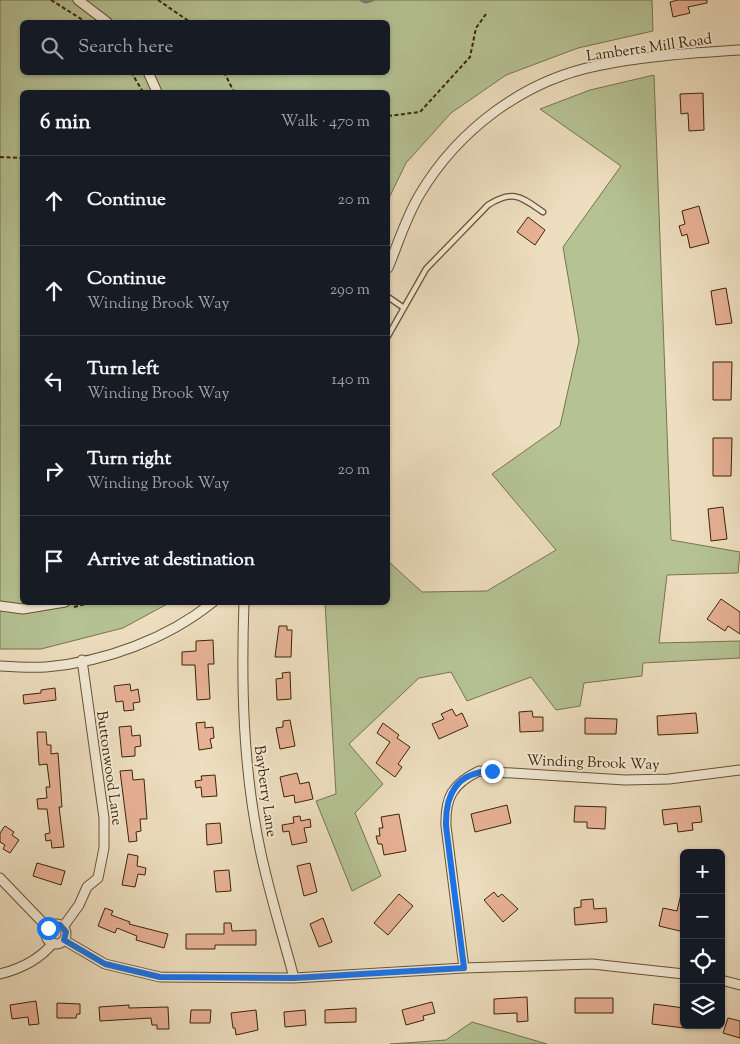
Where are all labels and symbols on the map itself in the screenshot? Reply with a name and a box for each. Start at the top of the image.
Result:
street label: Lamberts Mill Road [585,29,714,68]
street label: Buttonwood Lane [90,710,127,827]
street label: Bayberry Lane [248,744,281,838]
street label: Winding Brook Way [526,751,661,776]
route end [481,760,504,783]
route start [37,917,60,940]

